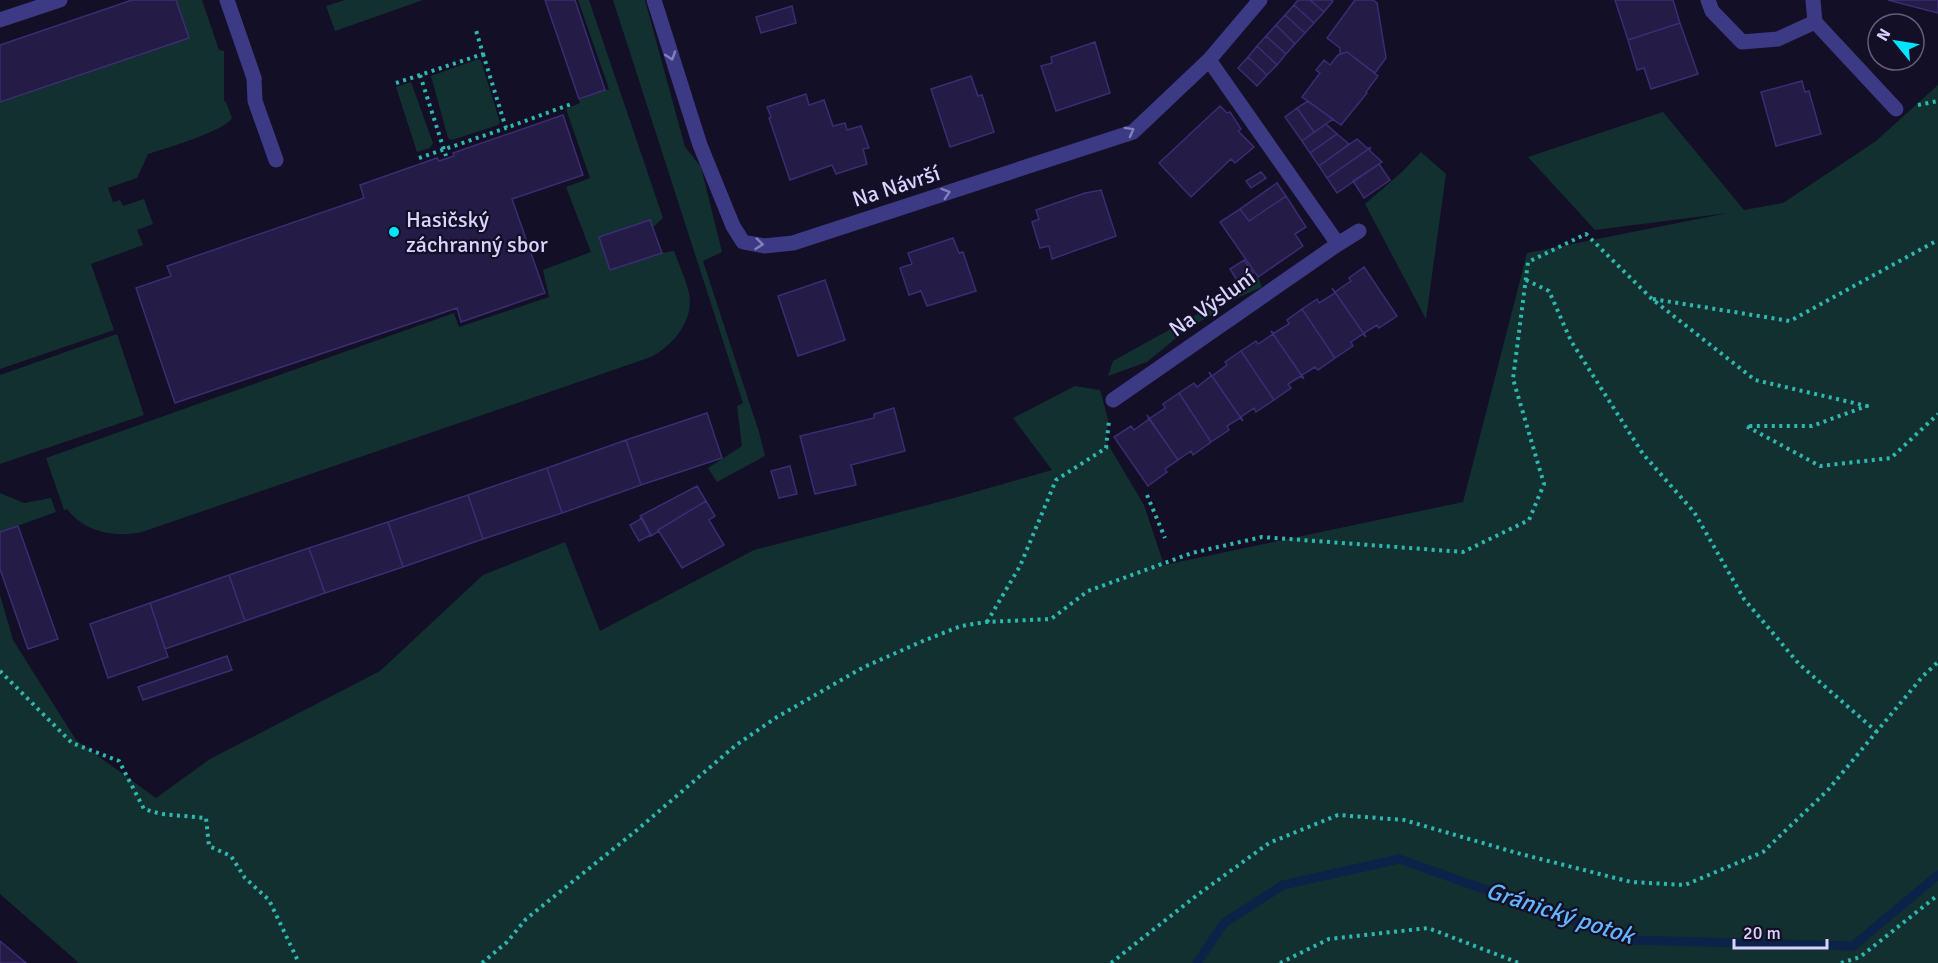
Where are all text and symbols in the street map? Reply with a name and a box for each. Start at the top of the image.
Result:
north arrow [1866,12,1926,72]
text: N [1872,25,1895,45]
one-way arrow [664,50,676,61]
one-way arrow [1124,127,1134,138]
street label: Na Návrší [849,159,943,213]
one-way arrow [940,188,951,201]
place label: Hasičský záchranný sbor [406,206,548,258]
marker: Hasičský záchranný sbor [387,225,401,239]
one-way arrow [754,237,763,250]
street label: Na Výsluní [1164,263,1260,343]
water label: Gránický potok [1482,875,1639,952]
scale bar [1734,912,1827,950]
text: 20 m [1743,922,1781,944]

